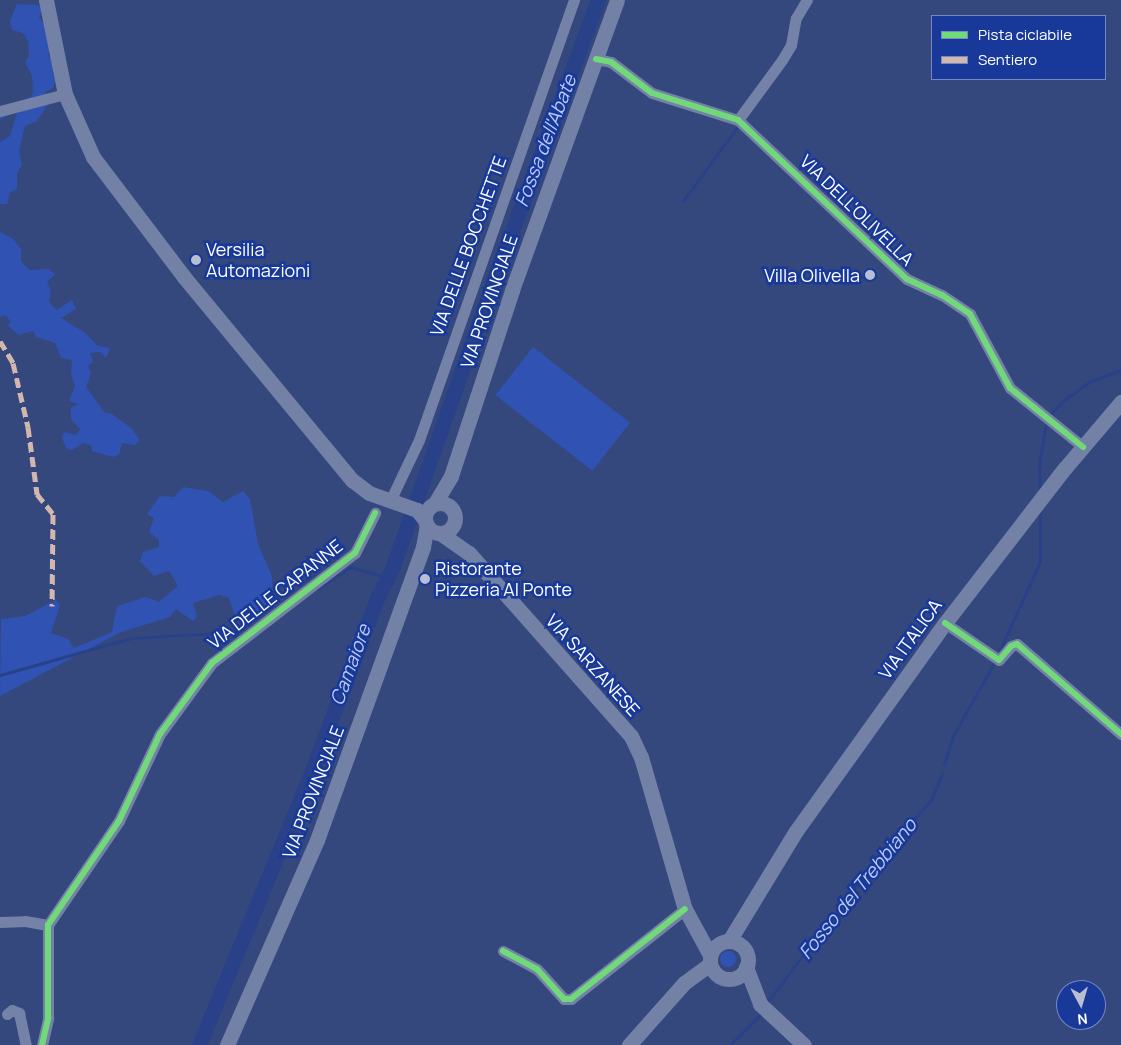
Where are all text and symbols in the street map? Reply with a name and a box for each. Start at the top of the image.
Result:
legend [931,15,1106,80]
text: Pista ciclabile [978,24,1072,45]
text: Sentiero [978,49,1037,70]
water label: Fossa dell'Abate [510,72,582,210]
street label: VIA DELL'OLIVELLA [796,150,918,270]
street label: VIA DELLE BOCCHETTE [425,153,511,339]
street label: VIA PROVINCIALE [456,231,522,371]
place label: Versilia Automazioni [206,239,310,282]
marker: Versilia Automazioni [190,254,202,266]
place label: Villa Olivella [764,264,860,286]
marker: Villa Olivella [864,269,876,281]
street label: VIA DELLE CAPANNE [203,535,347,653]
place label: Ristorante Pizzeria Al Ponte [435,558,572,600]
marker: Ristorante Pizzeria Al Ponte [419,573,431,585]
street label: VIA ITALICA [874,595,946,683]
street label: VIA SARZANESE [542,610,644,720]
water label: Camaiore [326,622,376,708]
street label: VIA PROVINCIALE [278,723,348,861]
water label: Fosso del Trebbiano [794,814,922,964]
north arrow [1056,980,1106,1030]
text: N [1077,1009,1089,1029]

